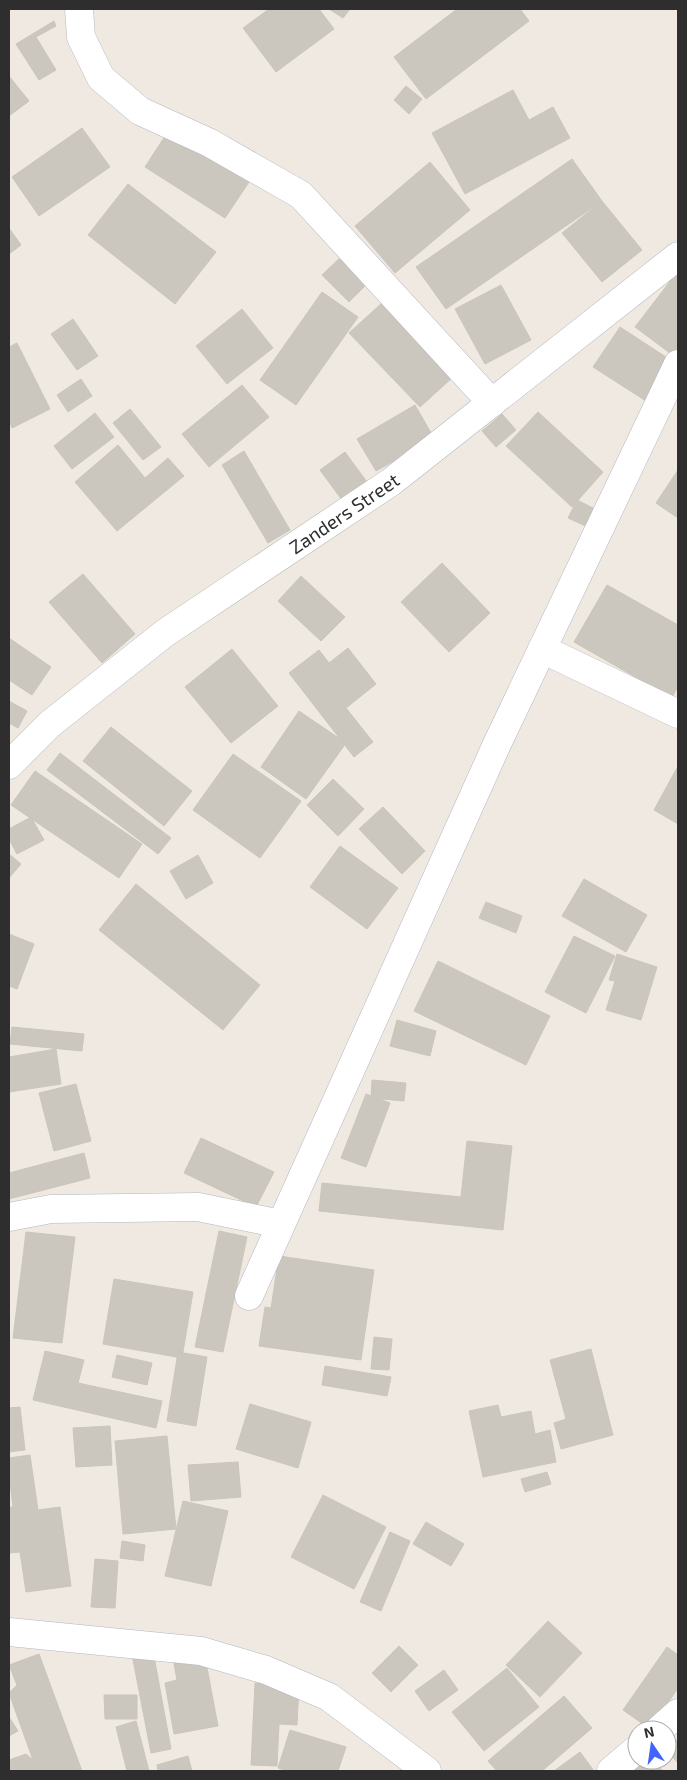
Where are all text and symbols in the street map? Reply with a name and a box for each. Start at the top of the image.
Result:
street label: Zanders Street [285,468,403,558]
north arrow [627,1720,677,1770]
text: N [642,1722,656,1741]

